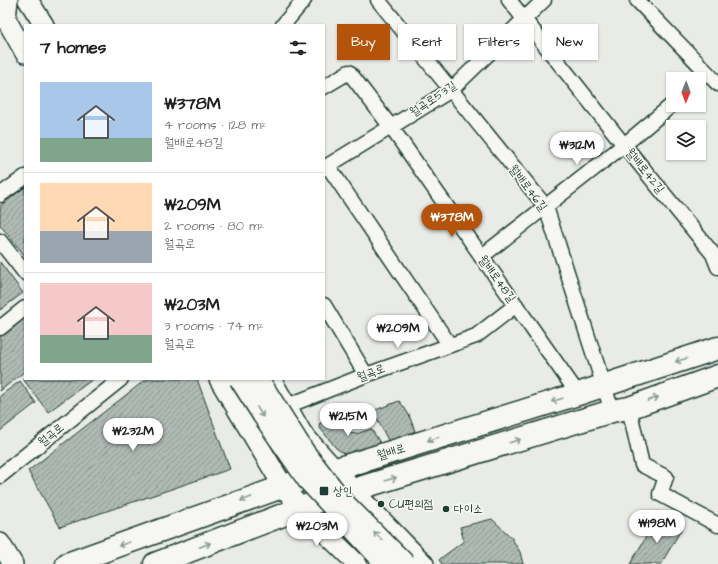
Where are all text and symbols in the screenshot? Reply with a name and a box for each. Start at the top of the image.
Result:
chip: Buy [337,24,390,60]
chip: Rent [398,24,456,60]
chip: Filters [464,24,534,60]
chip: New [542,24,598,60]
text: 7 homes [40,36,106,60]
icon: filters [287,37,309,59]
north arrow [666,72,706,112]
map controls [666,72,706,160]
street label: 월곡로53길 [406,77,460,121]
text: ₩378M [164,92,221,116]
icon: home [72,98,120,146]
text: 4 rooms · 128 m² [164,116,266,134]
button: layers [666,120,706,160]
pin: ₩312M [549,132,605,166]
text: 월배로48길 [164,134,223,152]
text: ₩312M [559,136,595,154]
street label: 월배로42길 [622,145,669,197]
street label: 월배로46길 [505,161,551,215]
text: ₩209M [164,193,221,217]
icon: home [72,199,120,247]
pin: ₩378M [424,204,480,238]
text: ₩378M [430,208,474,226]
text: 2 rooms · 80 m² [164,217,264,235]
text: 월곡로 [164,235,195,253]
street label: 월배로48길 [474,252,520,306]
text: ₩203M [164,293,220,317]
icon: home [72,299,120,347]
pin: ₩209M [370,315,426,349]
text: 3 rooms · 74 m² [164,317,264,335]
text: ₩209M [376,319,420,337]
text: 월곡로 [164,335,195,353]
one-way arrow [675,357,688,364]
street label: 월곡로 [354,360,388,386]
one-way arrow [646,395,658,403]
one-way arrow [552,397,564,405]
pin: ₩215M [320,403,376,437]
one-way arrow [256,406,264,418]
text: ₩215M [329,407,367,425]
pin: ₩232M [105,418,161,452]
street label: 월곡로 [34,419,68,451]
text: ₩232M [112,422,154,440]
one-way arrow [427,436,440,443]
one-way arrow [509,436,521,444]
street label: 월배로 [375,440,407,464]
one-way arrow [384,475,397,482]
place label: 상인 [333,483,352,500]
marker: 상인 [318,485,330,497]
one-way arrow [240,496,252,504]
place label: CU편의점 [389,496,433,513]
marker: CU편의점 [376,499,386,509]
place label: 다이소 [454,501,483,518]
marker: 다이소 [441,504,451,514]
pin: ₩198M [629,510,685,544]
pin: ₩203M [289,513,345,547]
text: ₩198M [638,514,676,532]
text: ₩203M [296,517,338,535]
one-way arrow [374,531,383,541]
one-way arrow [118,540,130,548]
one-way arrow [199,541,211,549]

